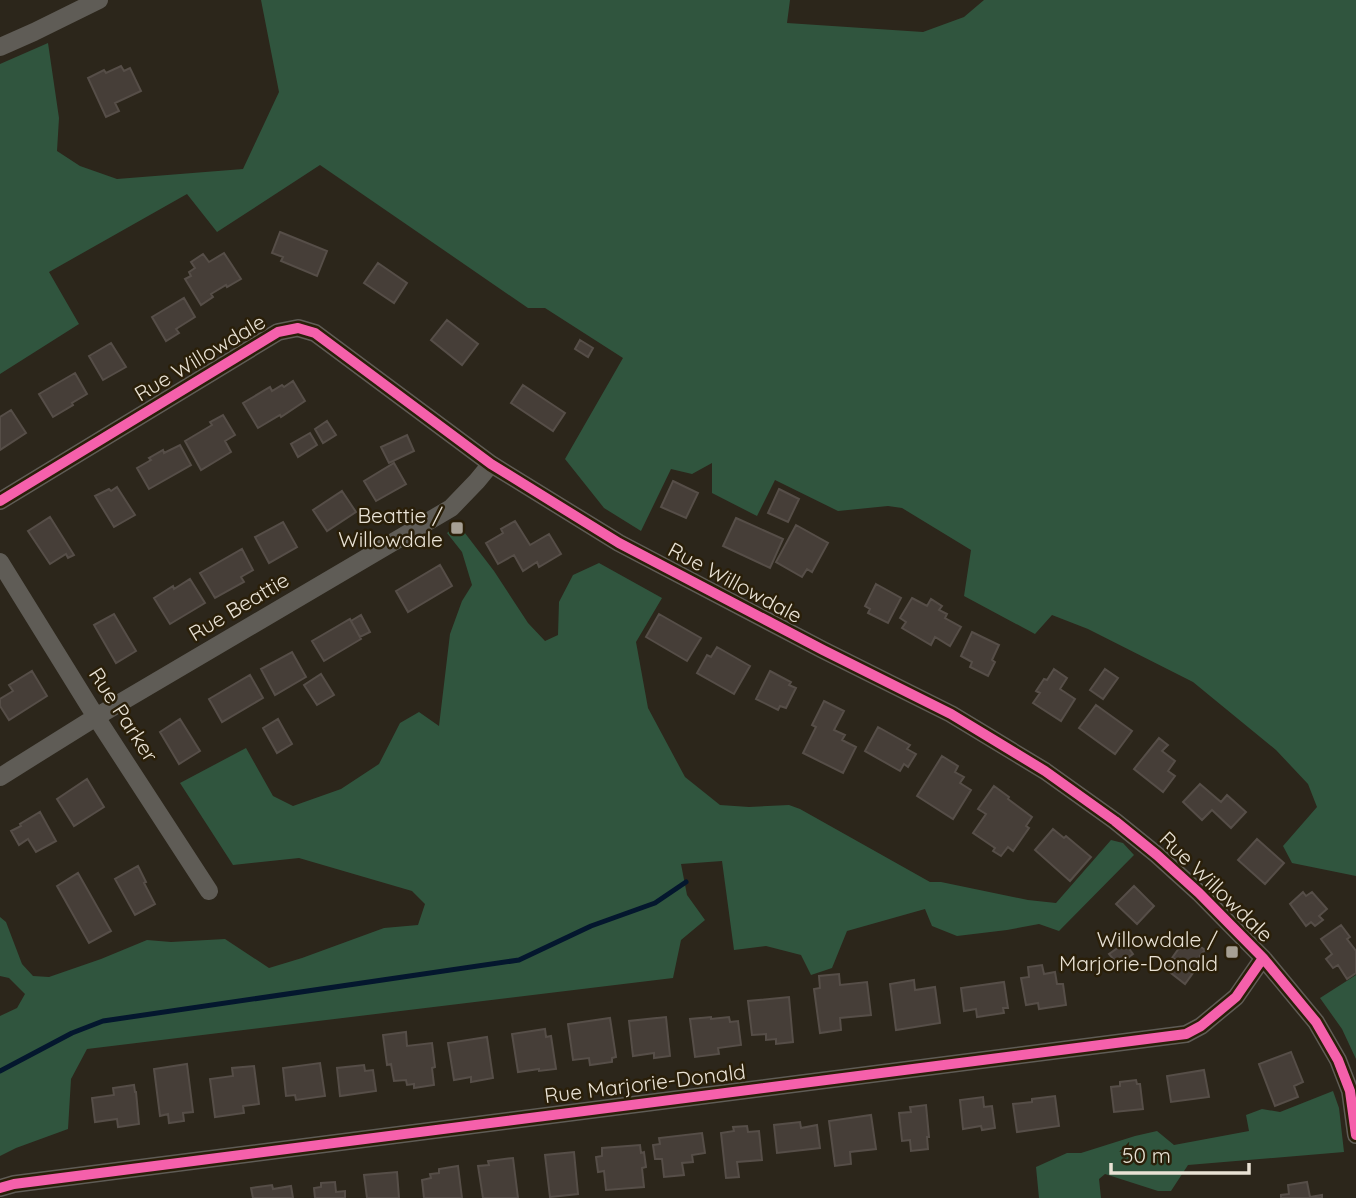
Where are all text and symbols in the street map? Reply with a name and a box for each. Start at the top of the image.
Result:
street label: Rue Willowdale [129,308,270,406]
place label: Beattie / Willowdale [338,502,443,552]
marker: Beattie / Willowdale [449,520,465,536]
street label: Rue Willowdale [664,536,807,628]
street label: Rue Beattie [184,566,293,646]
street label: Rue Parker [84,662,164,767]
street label: Rue Willowdale [1154,826,1279,947]
place label: Willowdale / Marjorie-Donald [1059,926,1218,976]
marker: Willowdale / Marjorie-Donald [1224,944,1240,960]
street label: Rue Marjorie-Donald [543,1058,747,1108]
scale bar [1111,1132,1249,1176]
text: 50 m [1122,1142,1171,1168]

